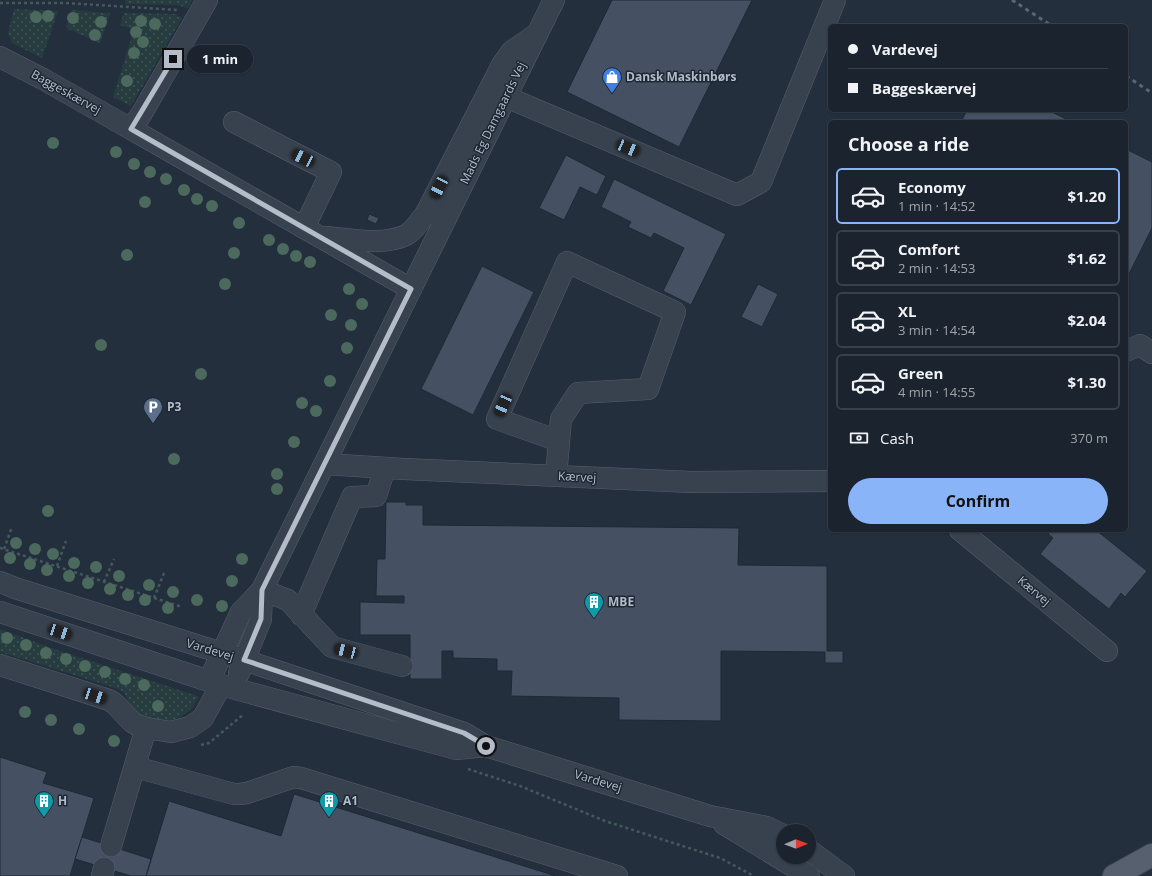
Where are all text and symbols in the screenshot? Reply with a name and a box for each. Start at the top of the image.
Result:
text: Vardevej [872,39,938,59]
callout: 1 min [187,45,253,73]
route end [164,50,182,68]
text: 1 min [202,50,238,68]
street label: Mads Eg Damgaards Vej [455,59,530,187]
street label: Baggeskærvej [28,65,104,118]
shop icon: Dansk Maskinbørs [601,66,623,94]
place label: Dansk Maskinbørs [626,68,737,85]
text: Baggeskærvej [872,78,976,98]
text: Choose a ride [848,132,969,156]
car [615,138,641,158]
car [290,147,316,169]
car [428,174,450,200]
text: Economy [898,177,966,197]
icon: car [850,178,886,214]
text: $1.20 [1067,186,1106,206]
text: 1 min · 14:52 [898,197,975,215]
text: Comfort [898,239,960,259]
icon: car [850,240,886,276]
text: $1.62 [1067,248,1106,268]
text: 2 min · 14:53 [898,259,975,277]
text: XL [898,301,916,321]
icon: car [850,302,886,338]
text: $2.04 [1067,310,1106,330]
text: 3 min · 14:54 [898,321,975,339]
text: Green [898,363,943,383]
icon: car [850,364,886,400]
text: $1.30 [1067,372,1106,392]
text: 4 min · 14:55 [898,383,975,401]
car [493,392,513,418]
parking icon: P3 [142,396,164,424]
place label: P3 [167,398,182,415]
icon: cash [848,427,870,449]
text: Cash [880,428,914,448]
text: 370 m [1070,429,1108,447]
street label: Kærvej [557,467,597,486]
button: Confirm [848,478,1108,524]
street label: Kærvej [1014,572,1054,609]
building icon: MBE [583,591,605,619]
place label: MBE [608,593,634,610]
car [47,623,73,641]
street label: Vardevej [184,634,236,665]
car [333,642,359,660]
car [82,687,108,705]
route start [477,737,495,755]
street label: Vardevej [572,765,624,796]
building icon: H [33,790,55,818]
building icon: A1 [318,790,340,818]
place label: H [58,792,67,809]
place label: A1 [343,792,358,809]
north arrow [776,824,816,864]
map controls [776,824,816,864]

